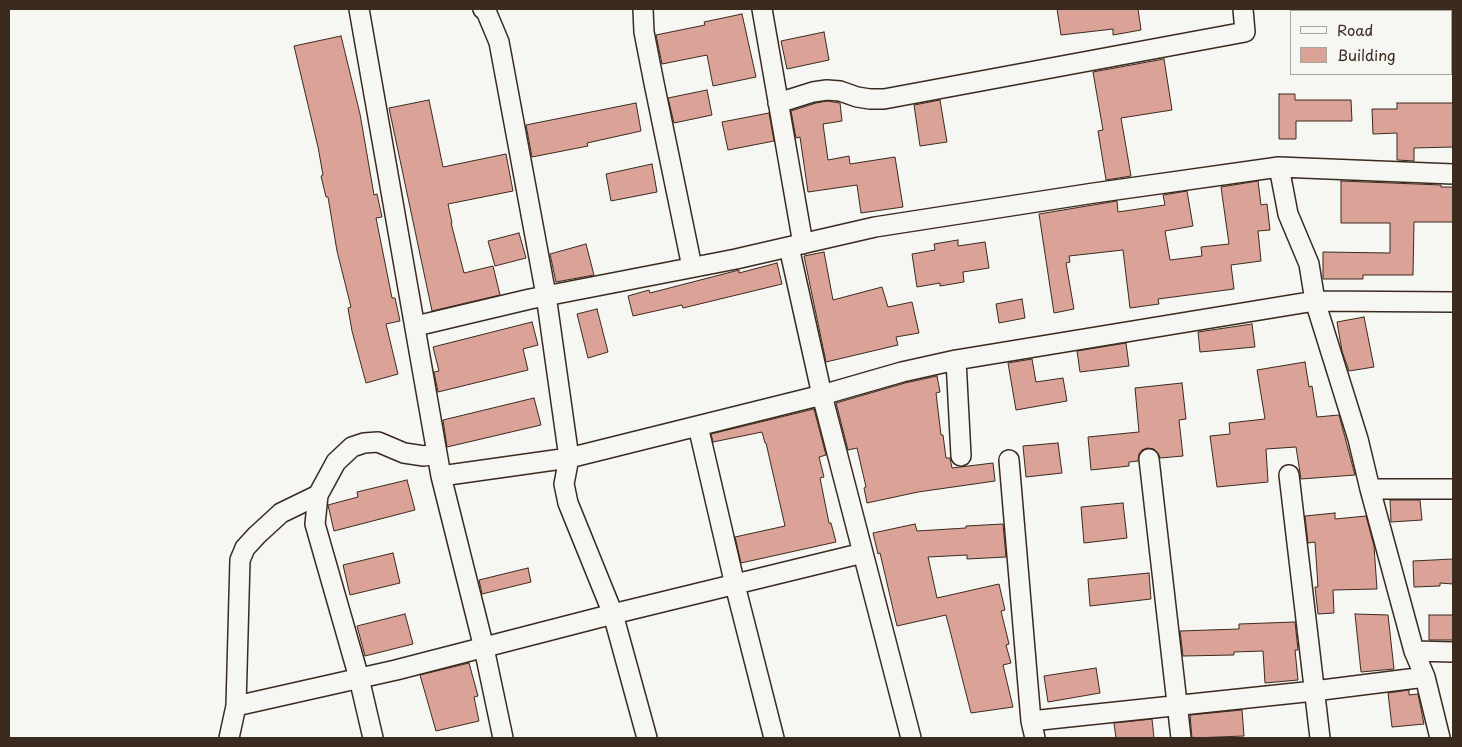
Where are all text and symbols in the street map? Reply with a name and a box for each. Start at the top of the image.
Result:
legend [1290,10,1452,75]
text: Road [1337,18,1373,41]
text: Building [1337,43,1396,66]

